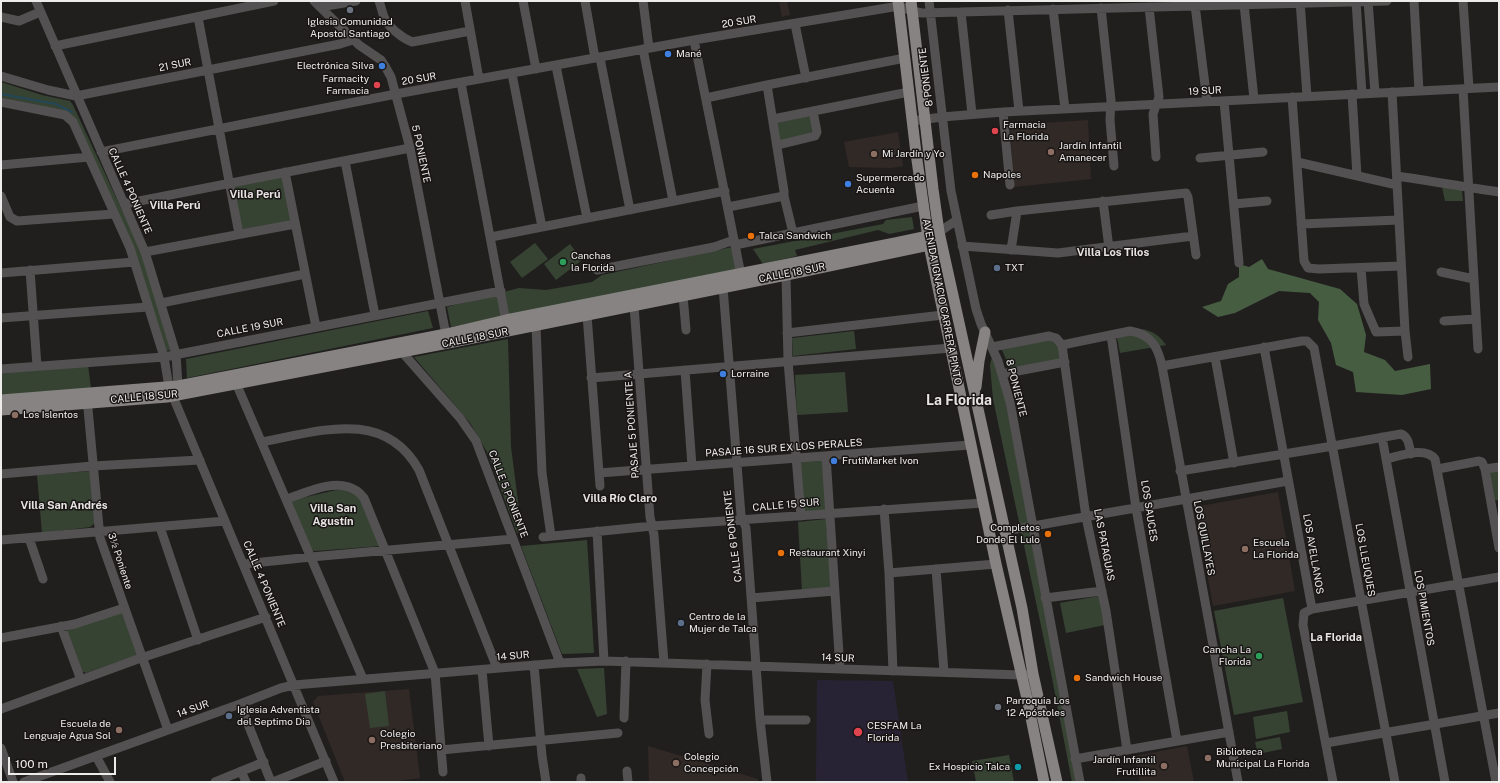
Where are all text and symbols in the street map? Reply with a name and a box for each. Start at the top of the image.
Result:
marker: Iglesia Comunidad Apostol Santiago [345,5,355,15]
street label: 20 SUR [721,13,757,31]
place label: Iglesia Comunidad Apostol Santiago [307,16,393,40]
street label: 8 PONIENTE [916,47,936,107]
place label: Mané [676,48,702,60]
marker: Mané [663,49,673,59]
street label: 21 SUR [158,56,192,74]
place label: Electrónica Silva [297,60,374,72]
marker: Electrónica Silva [377,61,387,71]
street label: 20 SUR [401,70,437,88]
place label: Farmacity Farmacia [322,73,369,96]
marker: Farmacity Farmacia [372,80,382,90]
street label: 19 SUR [1188,84,1222,98]
place label: Farmacia La Florida [1003,119,1049,142]
street label: 5 PONIENTE [409,124,433,184]
marker: Farmacia La Florida [990,126,1000,136]
place label: Jardín Infantil Amanecer [1059,140,1122,164]
street label: CALLE 4 PONIENTE [106,146,154,236]
marker: Jardín Infantil Amanecer [1046,147,1056,157]
place label: Mi Jardín y Yo [882,148,945,160]
marker: Mi Jardín y Yo [869,149,879,159]
place label: Napoles [983,169,1021,181]
marker: Napoles [970,170,980,180]
place label: Supermercado Acuenta [856,172,925,196]
marker: Supermercado Acuenta [843,179,853,189]
district label: Villa Perú [230,188,280,202]
district label: Villa Perú [150,199,200,213]
street label: AVENIDA IGNACIO CARRERA PINTO [920,218,964,386]
place label: Talca Sandwich [759,230,831,242]
marker: Talca Sandwich [746,231,756,241]
district label: Villa Los Tilos [1077,246,1149,260]
place label: Canchas la Florida [571,250,614,274]
marker: Canchas la Florida [558,257,568,267]
street label: CALLE 18 SUR [758,261,826,285]
place label: TXT [1005,262,1024,274]
marker: TXT [992,263,1002,273]
street label: CALLE 19 SUR [216,316,284,340]
street label: CALLE 18 SUR [441,326,509,350]
street label: 8 PONIENTE [1003,358,1029,418]
place label: Lorraine [731,368,769,380]
marker: Lorraine [718,369,728,379]
street label: PASAJE 5 PONIENTE A [622,371,642,479]
street label: CALLE 18 SUR [110,388,178,406]
district label: La Florida [926,393,992,409]
place label: Los Islentos [23,409,78,421]
marker: Los Islentos [10,410,20,420]
street label: PASAJE 16 SUR EX LOS PERALES [705,437,863,459]
street label: CALLE 5 PONIENTE [486,448,530,540]
place label: FrutiMarket Ivon [842,455,919,467]
marker: FrutiMarket Ivon [829,456,839,466]
street label: LOS SAUCES [1138,479,1160,543]
street label: CALLE 6 PONIENTE [721,489,745,583]
district label: Villa Río Claro [583,492,657,506]
street label: CALLE 15 SUR [752,496,820,514]
district label: Villa San Andrés [20,499,108,513]
street label: LOS QUILLAYES [1191,499,1217,577]
district label: Villa San Agustín [310,502,356,528]
street label: LAS PATAGUAS [1091,508,1117,582]
street label: LOS AVELLANOS [1300,513,1326,595]
place label: Completos Donde El Lulo [976,522,1040,546]
street label: LOS LLEUQUES [1353,522,1377,598]
marker: Completos Donde El Lulo [1043,529,1053,539]
street label: 3½ Poniente [105,531,135,591]
place label: Escuela La Florida [1253,537,1299,560]
street label: CALLE 4 PONIENTE [240,539,288,629]
marker: Escuela La Florida [1240,544,1250,554]
place label: Restaurant Xinyi [789,547,865,559]
marker: Restaurant Xinyi [776,548,786,558]
street label: LOS PIMIENTOS [1411,569,1437,647]
place label: Centro de la Mujer de Talca [689,611,757,634]
marker: Centro de la Mujer de Talca [676,618,686,628]
district label: La Florida [1310,631,1362,645]
place label: Cancha La Florida [1203,644,1251,668]
street label: 14 SUR [496,649,530,663]
street label: 14 SUR [821,651,855,665]
marker: Cancha La Florida [1254,651,1264,661]
place label: Sandwich House [1085,672,1163,684]
marker: Sandwich House [1072,673,1082,683]
place label: Parroquia Los 12 Apóstoles [1006,695,1070,718]
street label: 14 SUR [175,698,211,720]
marker: Parroquia Los 12 Apóstoles [993,702,1003,712]
place label: Iglesia Adventista del Septimo Dia [237,704,320,728]
marker: Iglesia Adventista del Septimo Dia [224,711,234,721]
place label: Escuela de Lenguaje Agua Sol [24,718,111,742]
place label: CESFAM La Florida [867,720,922,744]
marker: Escuela de Lenguaje Agua Sol [114,725,124,735]
marker: CESFAM La Florida [852,726,864,738]
place label: Colegio Presbiteriano [380,728,442,752]
marker: Colegio Presbiteriano [367,735,377,745]
place label: Biblioteca Municipal La Florida [1216,746,1310,770]
scale bar [10,749,118,775]
place label: Colegio Concepción [684,751,739,774]
marker: Biblioteca Municipal La Florida [1203,753,1213,763]
place label: Jardín Infantil Frutillita [1093,754,1156,778]
text: 100 m [15,757,48,771]
marker: Colegio Concepción [671,758,681,768]
place label: Ex Hospicio Talca [929,761,1010,773]
marker: Jardín Infantil Frutillita [1159,761,1169,771]
marker: Ex Hospicio Talca [1013,762,1023,772]

